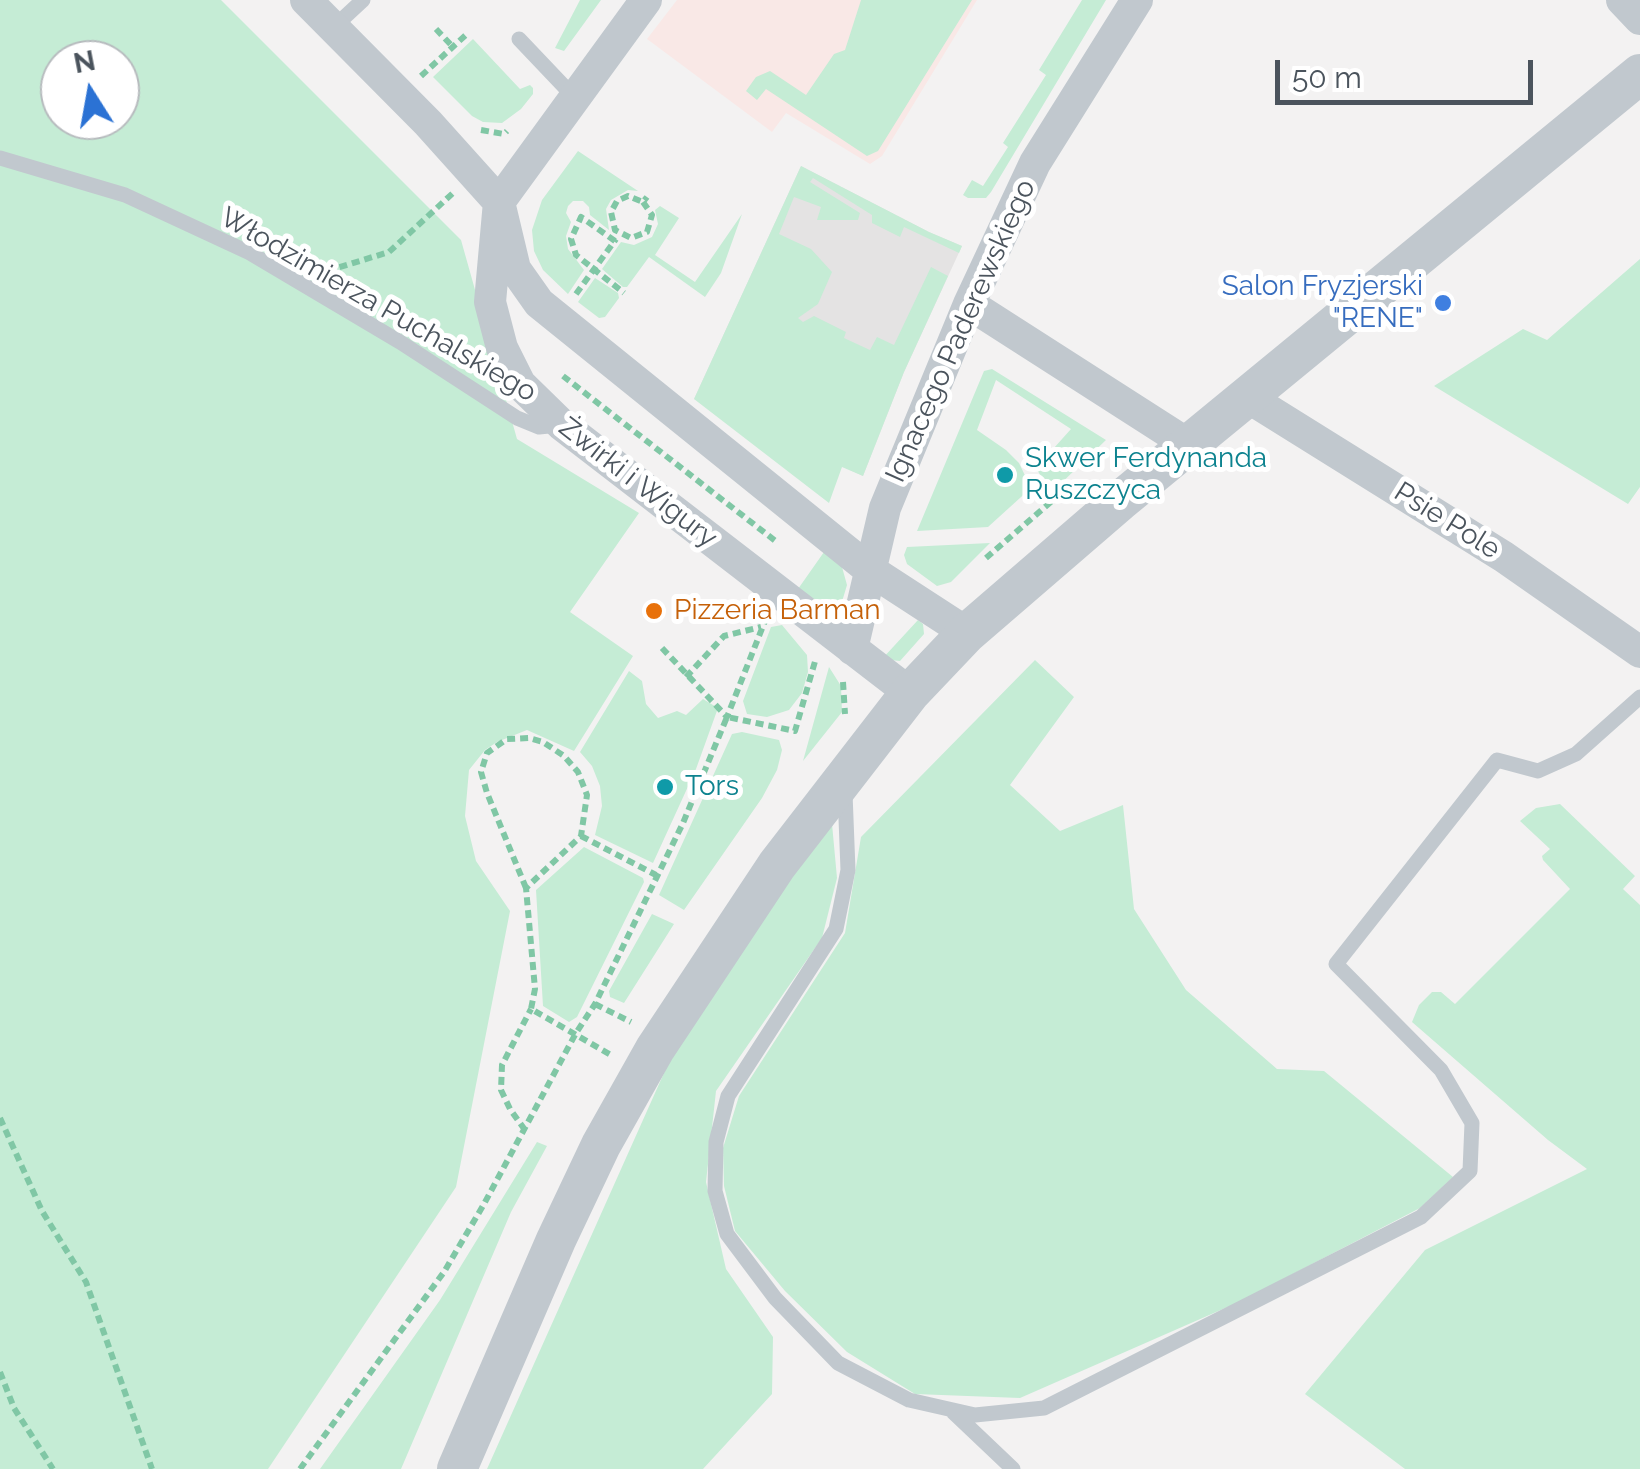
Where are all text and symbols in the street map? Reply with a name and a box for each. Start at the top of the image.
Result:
north arrow [40,40,140,140]
scale bar [1280,40,1538,102]
text: N [71,44,98,80]
text: 50 m [1292,60,1362,95]
street label: Ignacego Paderewskiego [879,175,1043,487]
street label: Włodzimierza Puchalskiego [214,201,542,409]
place label: Salon Fryzjerski "RENE" [1222,270,1423,336]
marker: Salon Fryzjerski "RENE" [1432,292,1454,314]
street label: Żwirki i Wigury [552,411,724,555]
place label: Skwer Ferdynanda Ruszczyca [1025,442,1267,508]
marker: Skwer Ferdynanda Ruszczyca [994,464,1016,486]
street label: Psie Pole [1388,475,1506,567]
place label: Pizzeria Barman [674,594,881,628]
marker: Pizzeria Barman [643,600,665,622]
place label: Tors [685,770,739,804]
marker: Tors [654,776,676,798]

